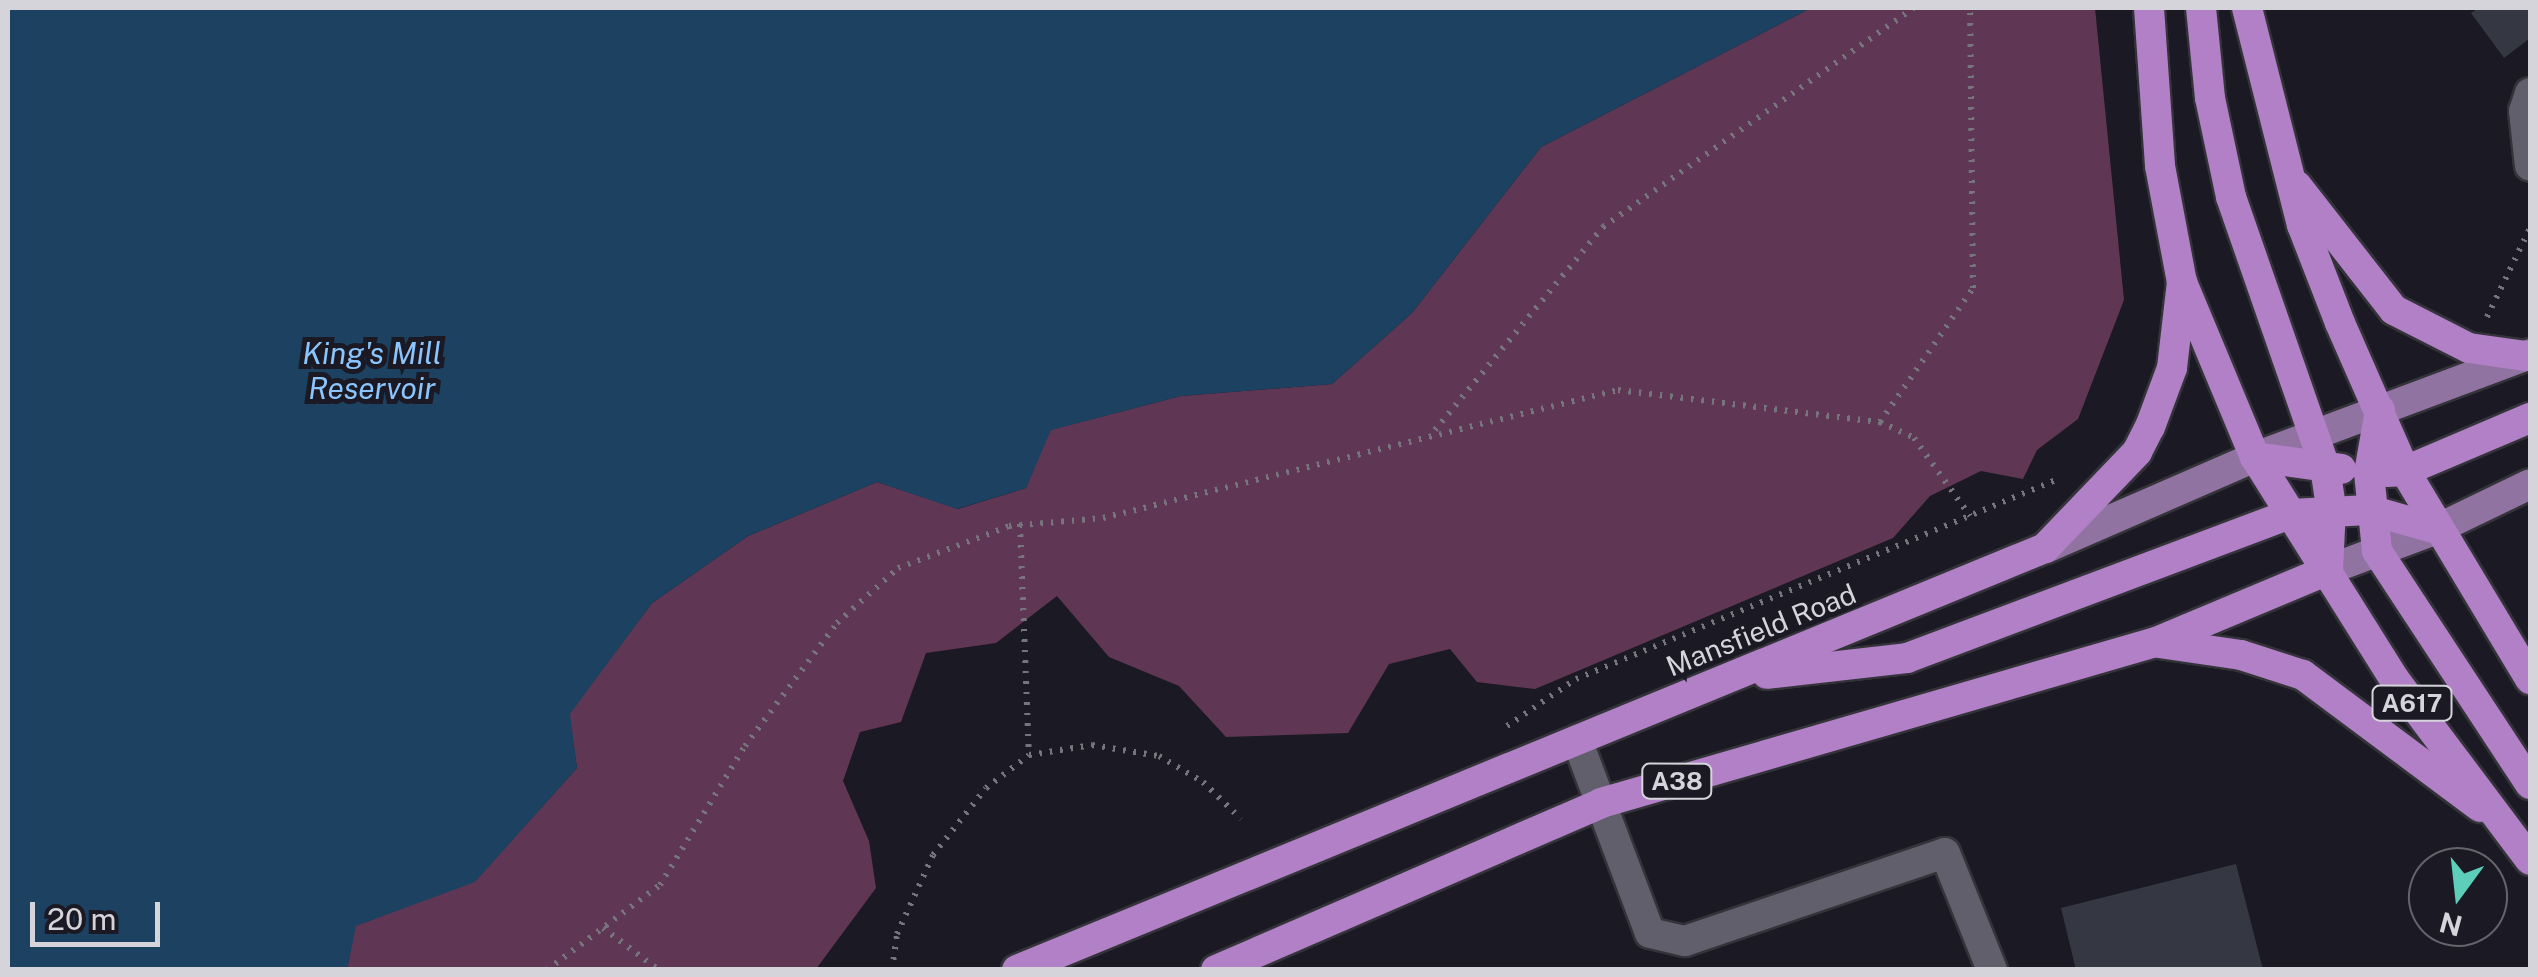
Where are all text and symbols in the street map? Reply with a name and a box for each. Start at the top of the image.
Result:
water label: King's Mill Reservoir [302,335,442,406]
street label: Mansfield Road [1661,577,1861,683]
road number: A617 [2370,683,2454,723]
road number: A38 [1640,761,1714,801]
north arrow [2408,847,2508,947]
scale bar [35,882,165,944]
text: 20 m [47,901,116,937]
text: N [2436,906,2465,943]

